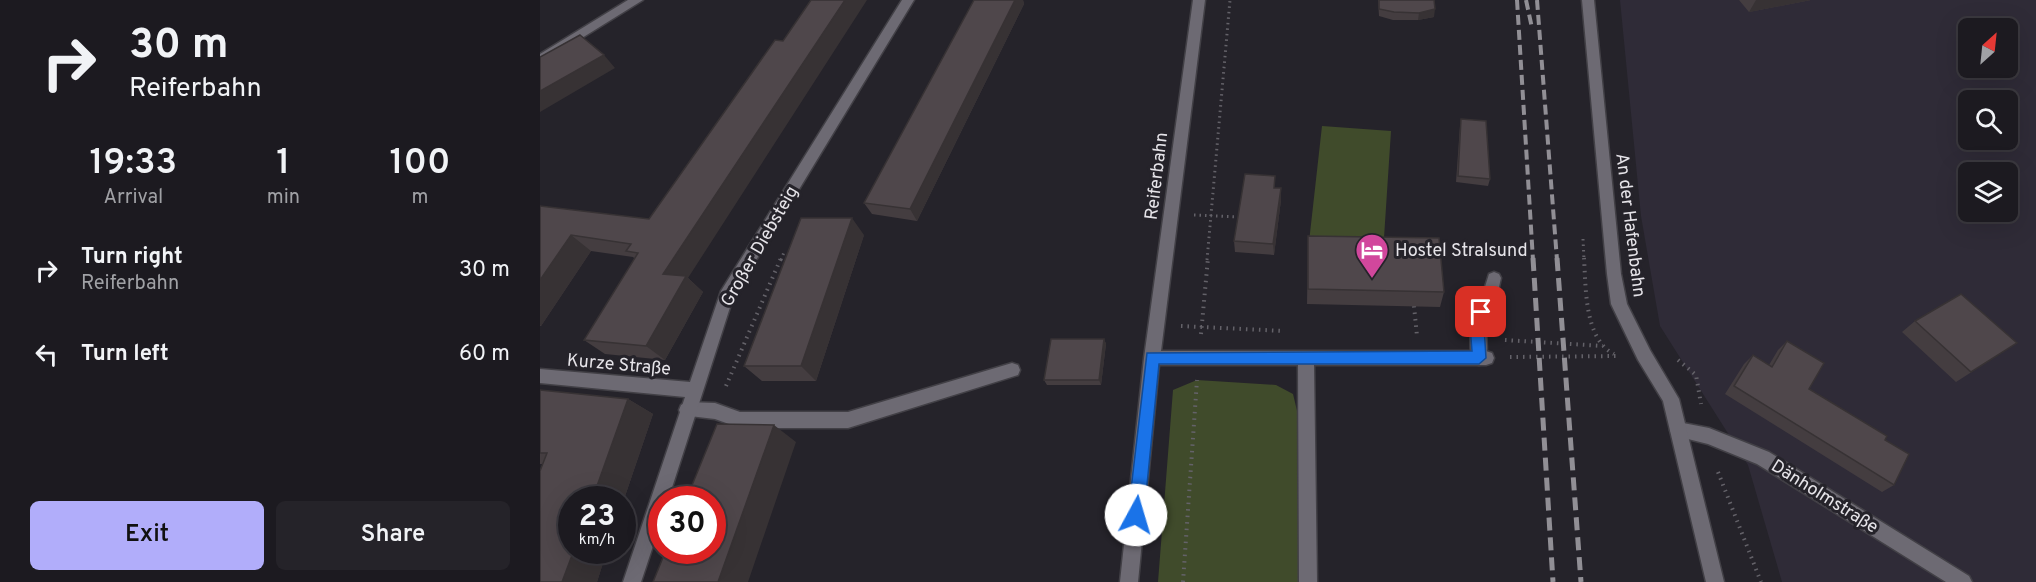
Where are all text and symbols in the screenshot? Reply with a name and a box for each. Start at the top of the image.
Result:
north arrow [1958,18,2018,78]
map controls [1958,18,2018,222]
text: 30 m [129,20,228,73]
icon: right [30,24,108,102]
text: Reiferbahn [129,72,262,106]
button: search [1958,90,2018,150]
street label: Reiferbahn [1141,131,1174,221]
text: 19:33 [89,141,177,187]
text: 1 [276,141,290,187]
text: 100 [389,141,451,187]
street label: An der Hafenbahn [1609,152,1650,299]
button: layers [1958,162,2018,222]
street label: Großer Diebsteig [716,182,804,311]
text: Arrival [104,185,163,211]
text: min [267,185,300,211]
text: m [411,185,428,211]
hotel icon: Hostel Stralsund [1354,232,1390,279]
place label: Hostel Stralsund [1395,240,1528,263]
text: Turn right [81,244,183,271]
icon: right [30,254,63,287]
text: 30 m [459,257,510,284]
text: Reiferbahn [81,271,179,297]
pin [1455,286,1506,337]
icon: arrive [1464,295,1497,328]
icon: left [30,338,63,371]
text: Turn left [81,341,169,368]
text: 60 m [459,341,510,368]
street label: Kurze Straße [566,350,672,381]
street label: Dänholmstraße [1766,455,1882,539]
position arrow [1104,483,1168,547]
speed limit sign: 30 [648,486,726,564]
text: 23 [579,499,615,536]
button: Exit [30,501,264,570]
button: Share [276,501,510,570]
text: km/h [579,531,615,550]

